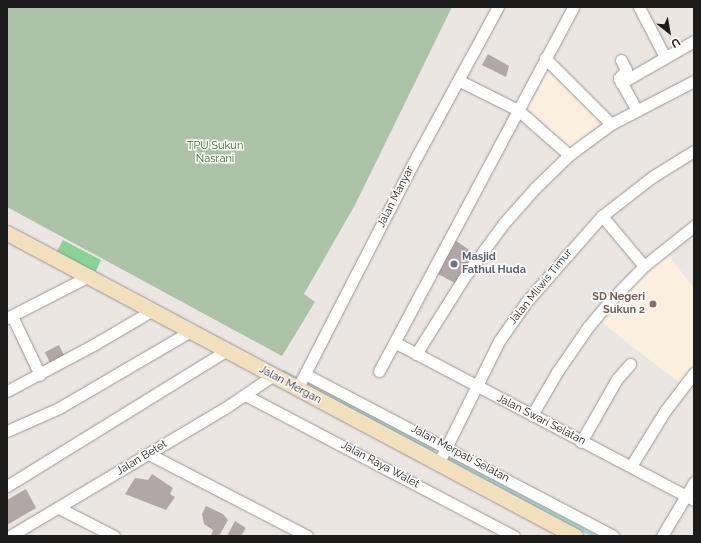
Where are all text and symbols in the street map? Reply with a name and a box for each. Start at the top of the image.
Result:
north arrow [649,12,689,52]
text: U [669,35,682,50]
park label: TPU Sukun Nasrani [187,140,243,166]
street label: Jalan Manyar [375,164,417,230]
street label: Jalan Mliwis Timur [506,247,576,327]
place label: Masjid Fathul Huda [462,251,526,277]
marker: Masjid Fathul Huda [449,259,459,269]
place label: SD Negeri Sukun 2 [592,291,645,317]
marker: SD Negeri Sukun 2 [648,299,658,309]
street label: Jalan Mergan [257,363,323,407]
street label: Jalan Swari Selatan [494,392,588,448]
street label: Jalan Merpati Selatan [409,423,511,485]
street label: Jalan Betet [114,438,170,478]
street label: Jalan Raya Walet [339,439,421,491]

